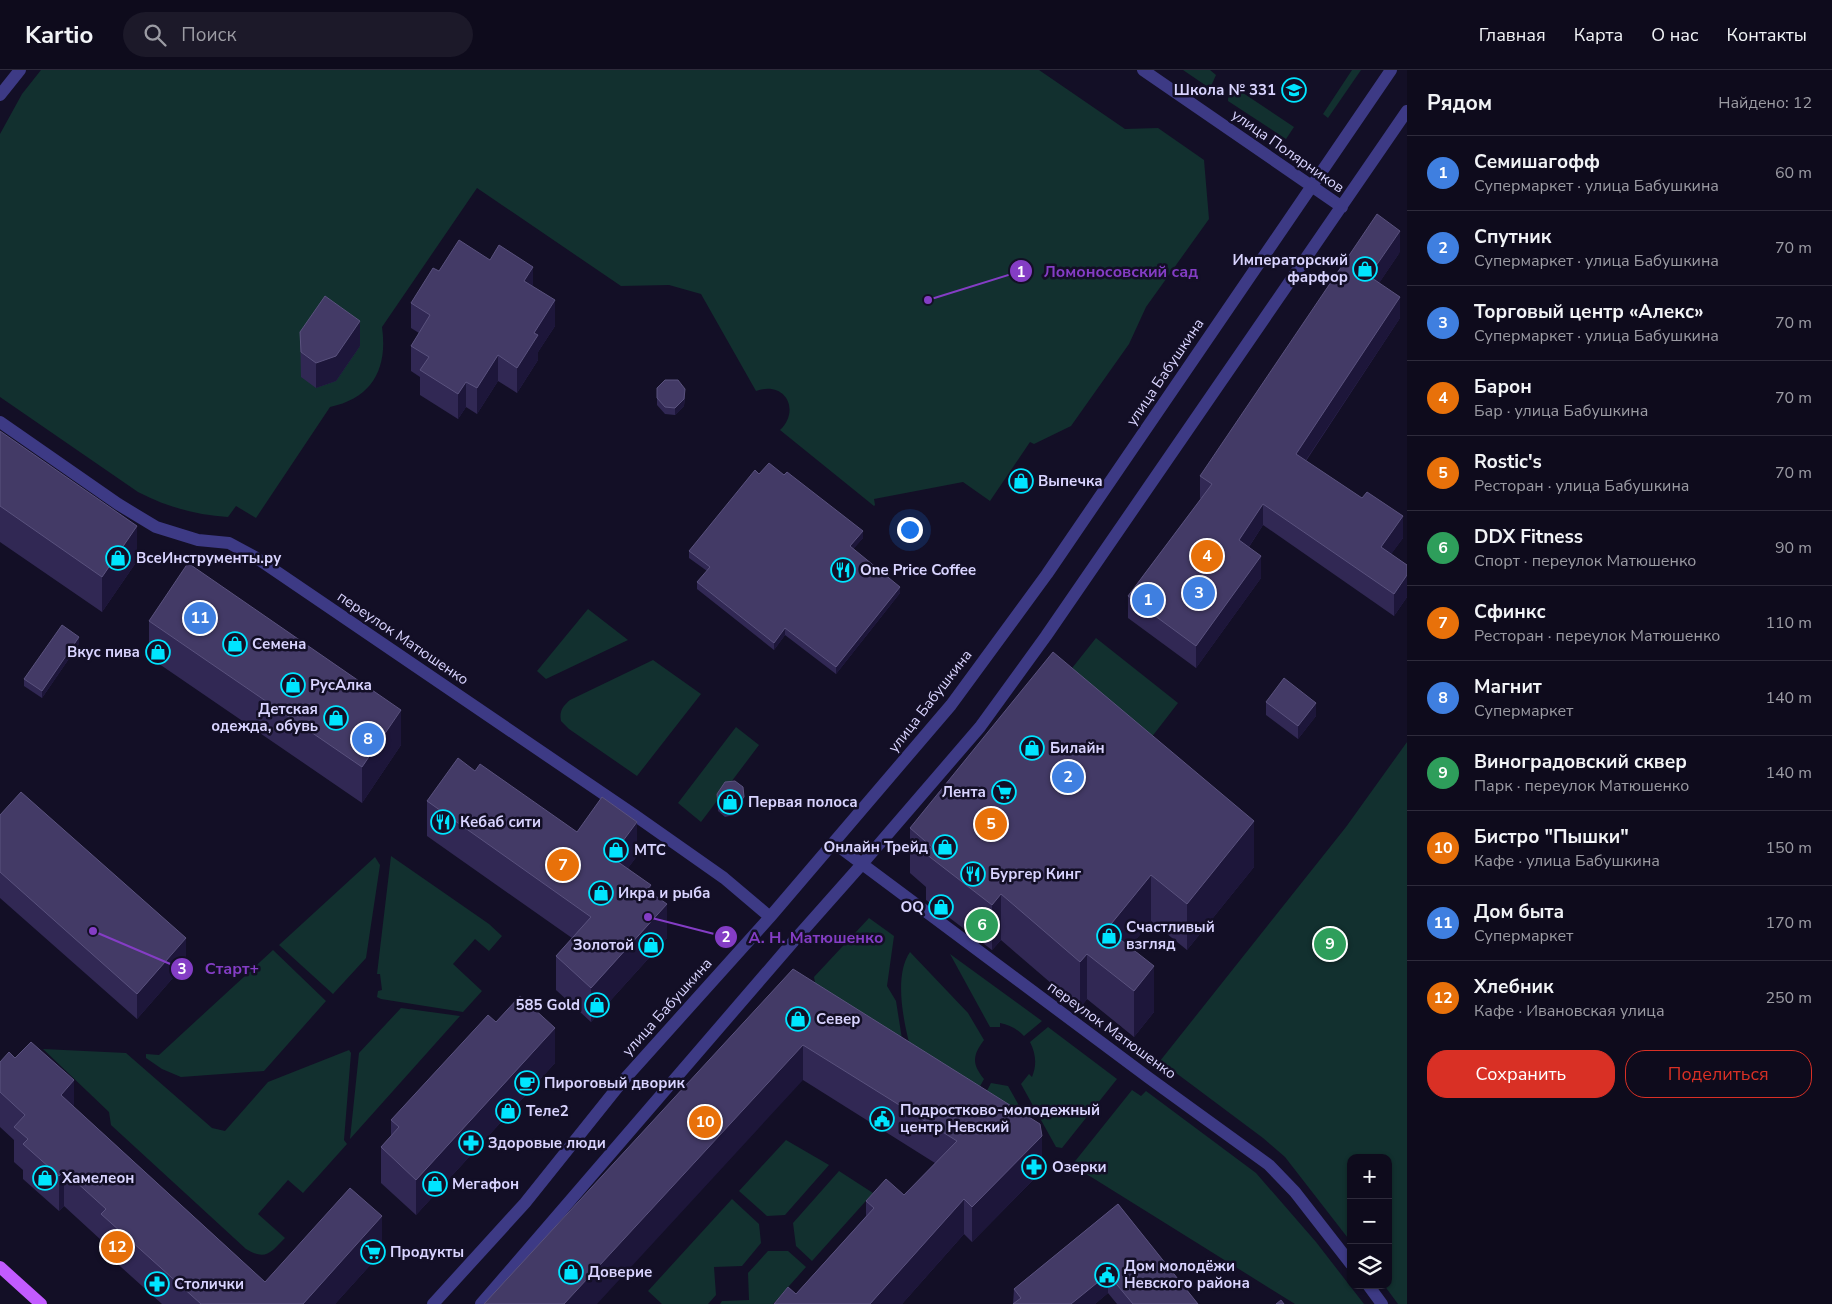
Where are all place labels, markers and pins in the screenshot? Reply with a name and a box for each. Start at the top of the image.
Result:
school or university icon: Школа № 331 [1281,77,1307,103]
place label: Школа № 331 [1174,80,1276,100]
place label: Императорский фарфор [1233,250,1348,287]
callout: Ломоносовский сад [1009,256,1208,287]
shop icon: Императорский фарфор [1352,256,1378,282]
shop icon: Выпечка [1008,468,1034,494]
place label: Выпечка [1038,471,1103,491]
pin: 4 [1191,537,1223,575]
shop icon: ВсеИнструменты.ру [105,545,131,571]
place label: ВсеИнструменты.ру [136,548,282,568]
restaurant icon: One Price Coffee [830,557,856,583]
place label: One Price Coffee [860,560,976,580]
pin: 3 [1183,574,1215,612]
pin: 1 [1132,581,1164,619]
pin: 11 [184,599,216,637]
shop icon: Семена [222,631,248,657]
place label: Семена [252,634,307,654]
shop icon: Вкус пива [145,639,171,665]
place label: Вкус пива [67,642,140,662]
shop icon: РусАлка [280,672,306,698]
place label: РусАлка [310,675,372,695]
place label: Детская одежда, обувь [211,699,318,736]
shop icon: Детская одежда, обувь [323,705,349,731]
pin: 8 [352,720,384,758]
shop icon: Билайн [1019,735,1045,761]
place label: Билайн [1050,738,1105,758]
pin: 2 [1052,758,1084,796]
supermarket icon: Лента [991,779,1017,805]
place label: Лента [942,782,986,802]
shop icon: Первая полоса [717,789,743,815]
place label: Первая полоса [748,792,858,812]
pin: 5 [975,805,1007,843]
restaurant icon: Кебаб сити [430,809,456,835]
place label: Кебаб сити [460,812,541,832]
shop icon: Онлайн Трейд [932,834,958,860]
shop icon: МТС [603,837,629,863]
place label: Онлайн Трейд [823,837,928,857]
place label: МТС [634,840,666,860]
pin: 7 [547,846,579,884]
restaurant icon: Бургер Кинг [960,861,986,887]
place label: Бургер Кинг [990,864,1081,884]
shop icon: Икра и рыба [588,880,614,906]
place label: Икра и рыба [618,883,711,903]
shop icon: OQ [928,894,954,920]
place label: OQ [900,897,924,917]
pin: 6 [966,906,998,944]
place label: Счастливый взгляд [1126,917,1215,954]
callout: А. Н. Матюшенко [713,922,893,953]
shop icon: Счастливый взгляд [1096,923,1122,949]
pin: 9 [1314,925,1346,963]
shop icon: Золотой [638,932,664,958]
place label: Золотой [573,935,634,955]
callout: Старт+ [170,953,269,984]
shop icon: 585 Gold [584,992,610,1018]
place label: 585 Gold [516,995,580,1015]
shop icon: Север [785,1006,811,1032]
place label: Север [816,1009,860,1029]
cafe icon: Пироговый дворик [514,1070,540,1096]
place label: Пироговый дворик [544,1073,686,1093]
shop icon: Теле2 [495,1098,521,1124]
place label: Подростково-молодежный центр Невский [900,1100,1100,1137]
place label: Теле2 [526,1101,569,1121]
pin: 10 [689,1103,721,1141]
public building icon: Подростково-молодежный центр Невский [869,1106,895,1132]
pharmacy icon: Здоровые люди [458,1130,484,1156]
place label: Здоровые люди [488,1133,606,1153]
pharmacy icon: Озерки [1021,1154,1047,1180]
place label: Озерки [1052,1157,1107,1177]
shop icon: Хамелеон [32,1165,58,1191]
place label: Хамелеон [61,1168,134,1188]
shop icon: Мегафон [422,1171,448,1197]
place label: Мегафон [452,1174,519,1194]
pin: 12 [101,1228,133,1266]
supermarket icon: Продукты [360,1239,386,1265]
place label: Продукты [390,1242,464,1262]
place label: Дом молодёжи Невского района [1124,1256,1250,1293]
shop icon: Доверие [558,1259,584,1285]
place label: Доверие [588,1262,652,1282]
public building icon: Дом молодёжи Невского района [1094,1262,1120,1288]
pharmacy icon: Столички [144,1271,170,1297]
place label: Столички [174,1274,244,1294]

